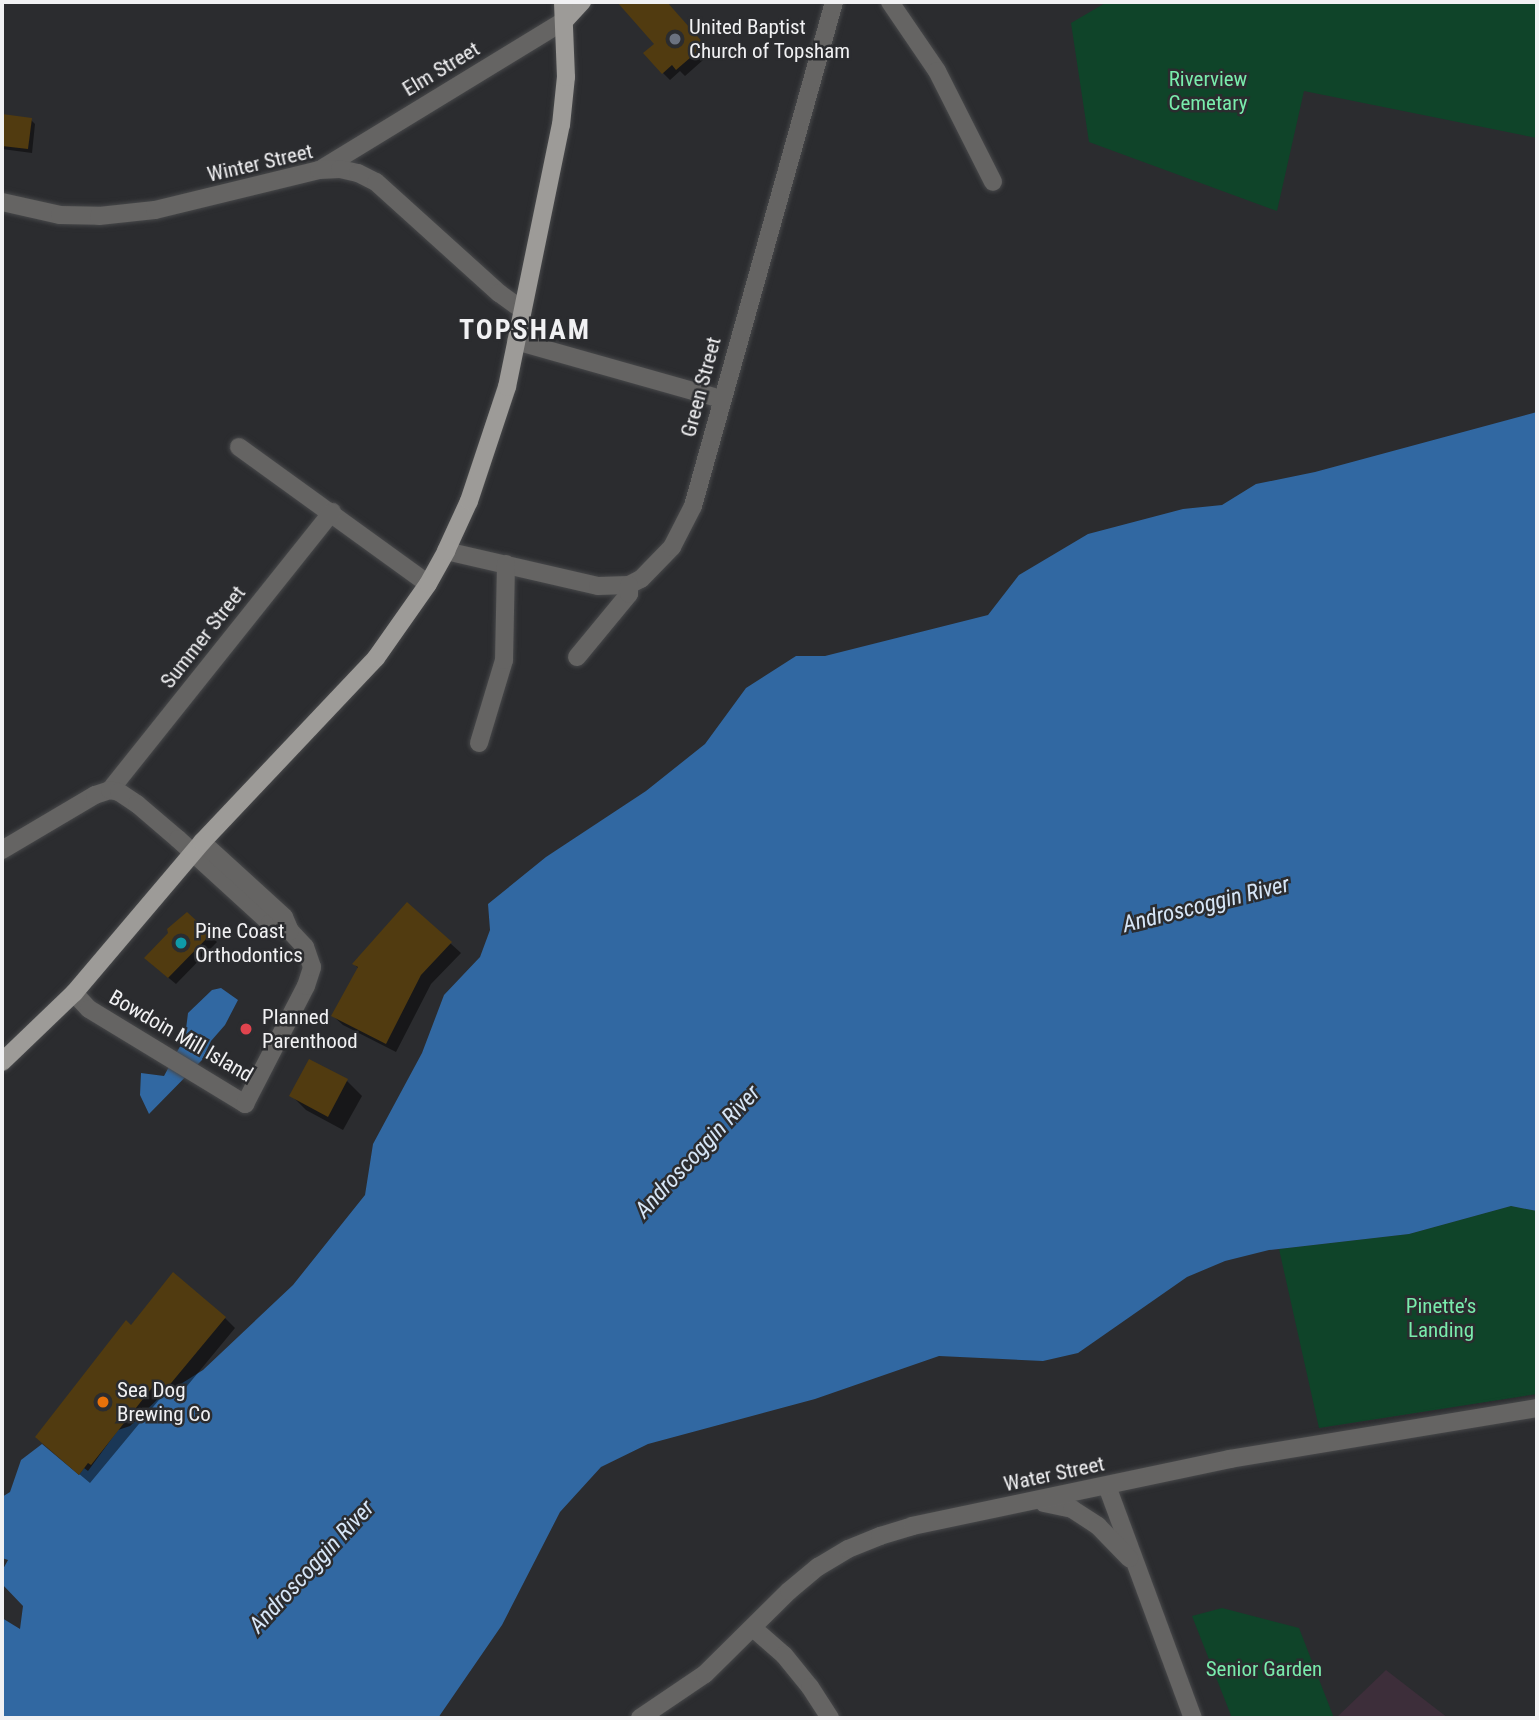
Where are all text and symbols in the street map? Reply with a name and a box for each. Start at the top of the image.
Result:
place label: United Baptist Church of Topsham [689,14,850,64]
marker: United Baptist Church of Topsham [667,31,683,47]
street label: Elm Street [398,36,484,102]
park label: Riverview Cemetary [1168,66,1248,116]
street label: Winter Street [205,139,315,187]
district label: TOPSHAM [460,313,590,347]
street label: Green Street [676,334,726,440]
street label: Summer Street [155,581,251,693]
water label: Androscoggin River [1120,871,1292,939]
place label: Pine Coast Orthodontics [195,918,303,968]
marker: Pine Coast Orthodontics [173,935,189,951]
street label: Bowdoin Mill Island [105,985,257,1087]
place label: Planned Parenthood [262,1004,358,1054]
marker: Planned Parenthood [236,1019,256,1039]
water label: Androscoggin River [630,1080,766,1224]
park label: Pinette’s Landing [1406,1293,1476,1343]
place label: Sea Dog Brewing Co [117,1377,211,1427]
marker: Sea Dog Brewing Co [95,1394,111,1410]
street label: Water Street [1001,1451,1107,1497]
water label: Androscoggin River [244,1495,380,1639]
park label: Senior Garden [1206,1656,1322,1682]

